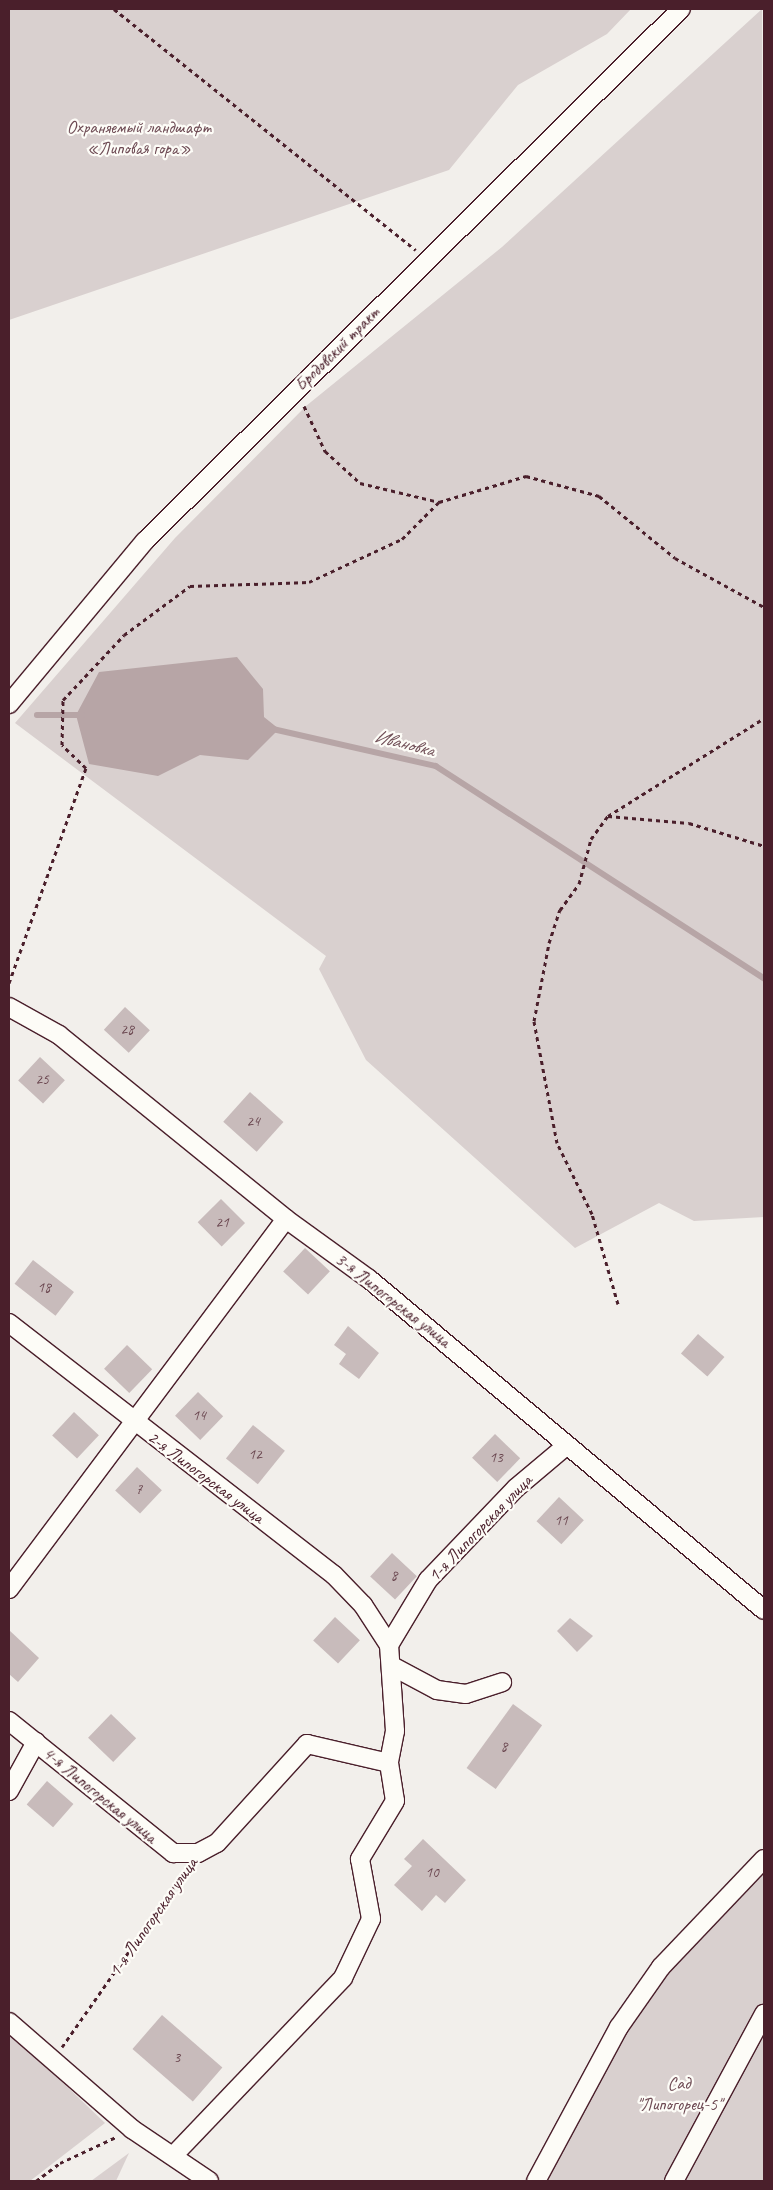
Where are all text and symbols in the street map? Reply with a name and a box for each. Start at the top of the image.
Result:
park label: Охраняемый ландшафт «Липовая гора» [67,117,211,160]
street label: Бродовский тракт [290,302,384,396]
water label: Ивановка [372,726,436,762]
house number: 28 [120,1021,134,1039]
house number: 25 [35,1071,49,1089]
house number: 24 [246,1113,260,1131]
house number: 21 [215,1214,229,1232]
street label: 3-я Липогорская улица [331,1249,455,1351]
house number: 18 [37,1279,51,1297]
house number: 14 [192,1407,206,1425]
street label: 2-я Липогорская улица [144,1426,268,1528]
house number: 12 [248,1446,262,1464]
house number: 13 [489,1449,503,1467]
street label: 1-я Липогорская улица [424,1470,536,1586]
house number: 7 [136,1481,142,1499]
house number: 11 [554,1512,568,1530]
house number: 8 [391,1567,397,1585]
house number: 8 [501,1738,507,1756]
street label: 4-я Липогорская улица [39,1743,161,1847]
street label: 1-я Липогорская улица [104,1854,202,1980]
house number: 10 [425,1864,439,1882]
house number: 3 [174,2049,180,2067]
park label: Сад "Липогорец-5" [637,2073,721,2116]

